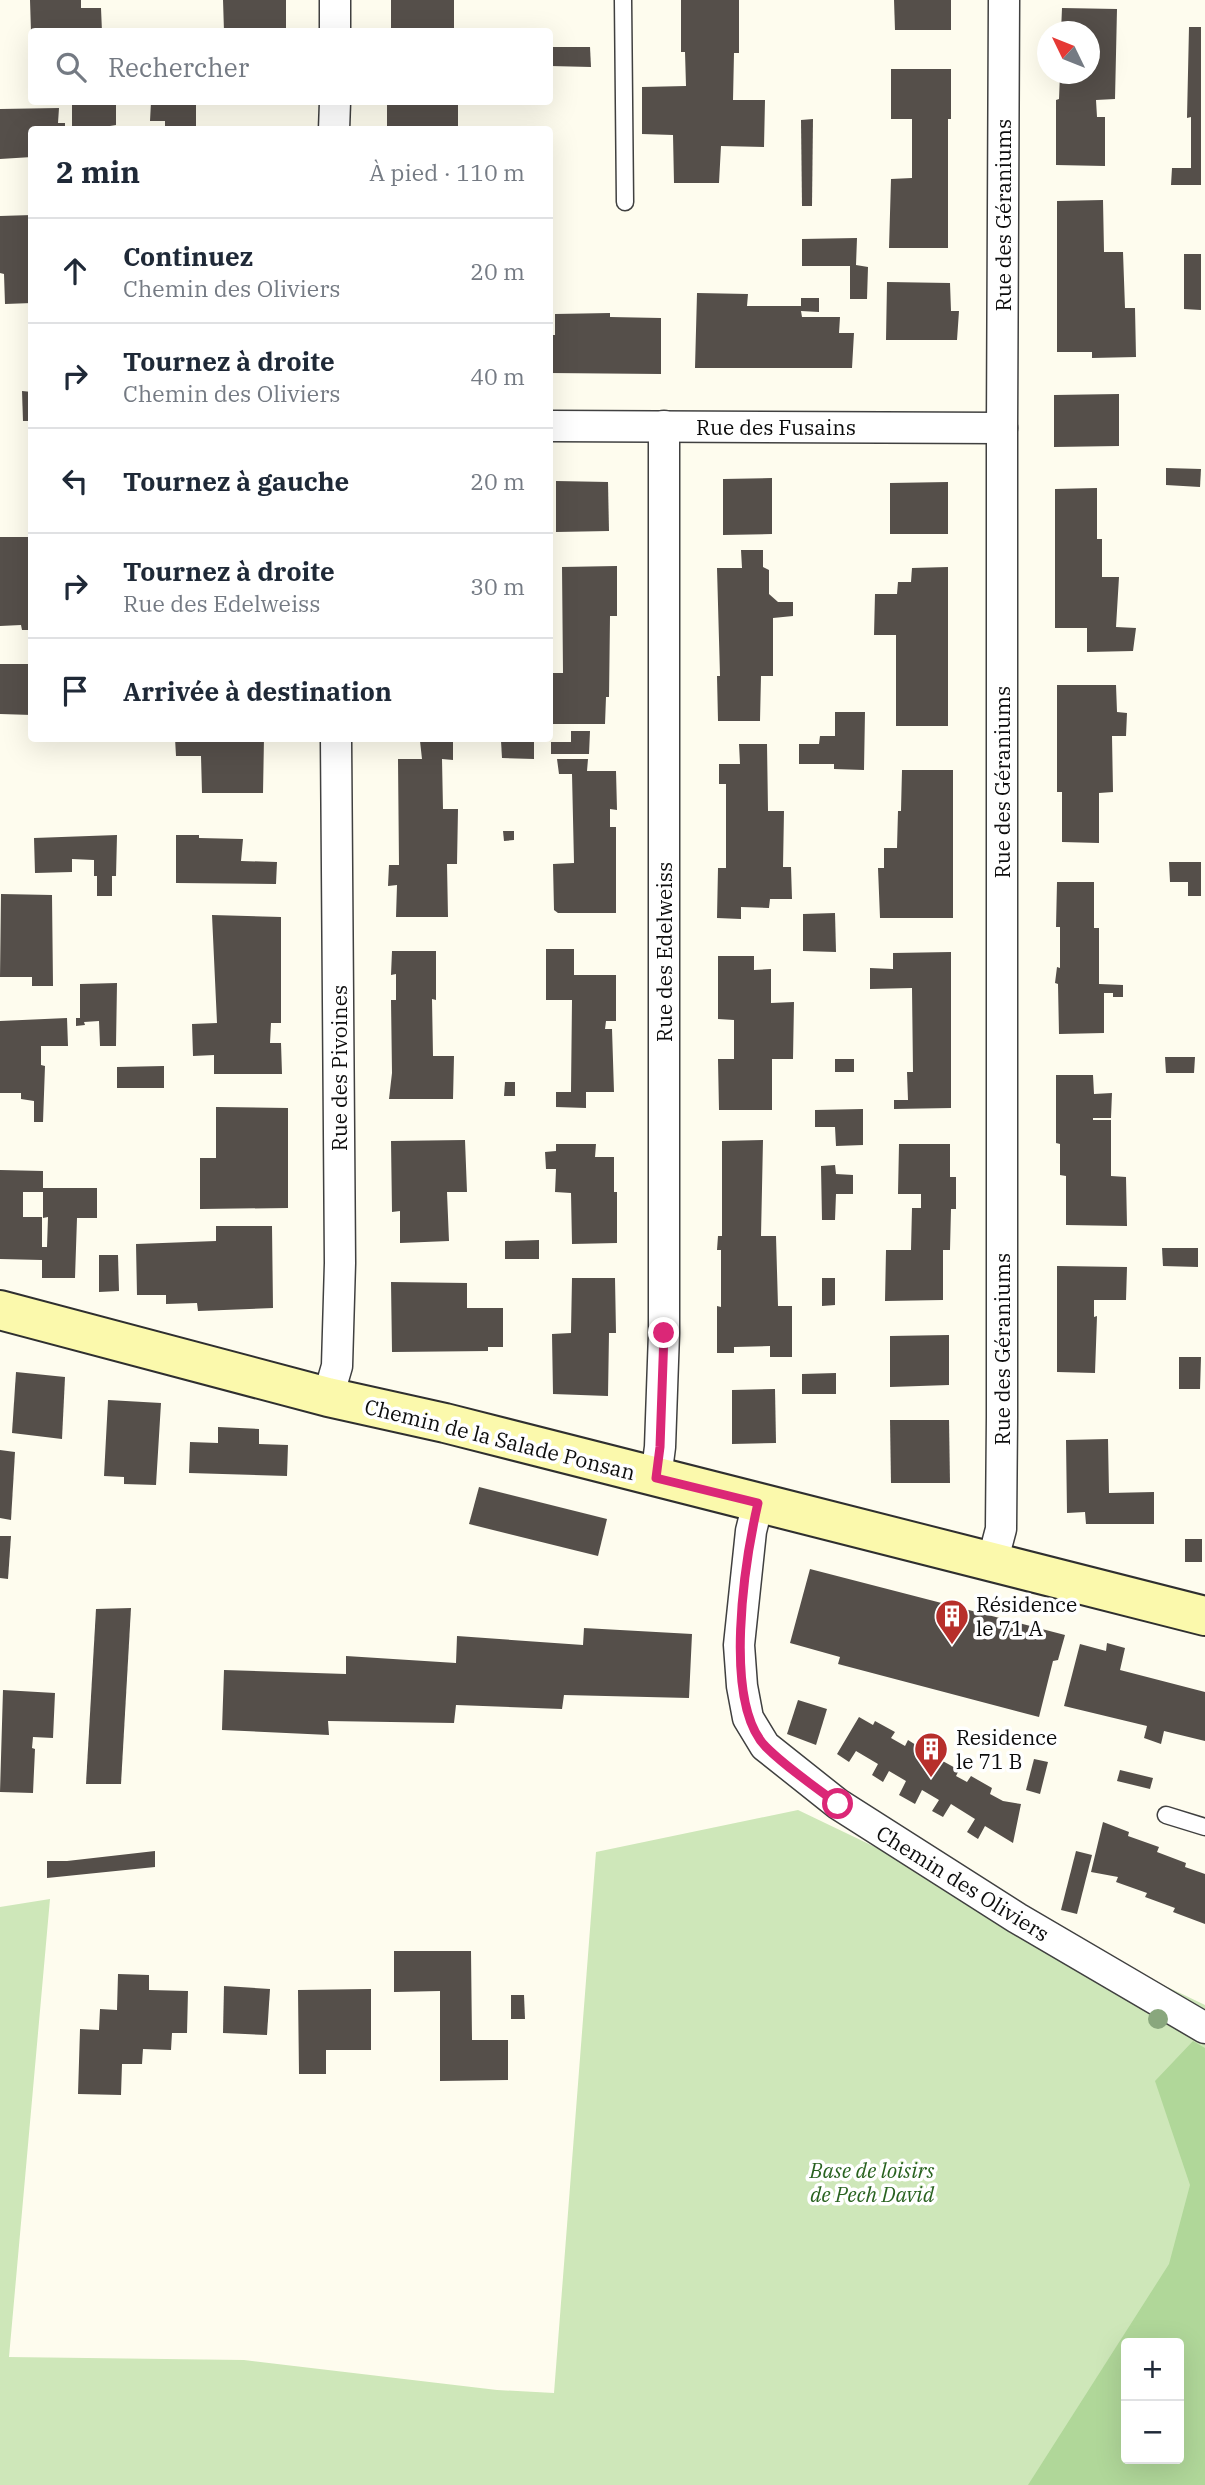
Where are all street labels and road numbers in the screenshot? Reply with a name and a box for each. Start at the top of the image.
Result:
street label: Rue des Géraniums [989,119,1017,311]
street label: Rue des Fusains [696,413,856,441]
street label: Rue des Géraniums [988,686,1016,878]
street label: Rue des Edelweiss [650,862,678,1042]
street label: Rue des Pivoines [325,985,353,1151]
street label: Rue des Géraniums [988,1253,1016,1445]
street label: Chemin de la Salade Ponsan [362,1392,638,1486]
street label: Chemin des Oliviers [871,1818,1055,1948]

